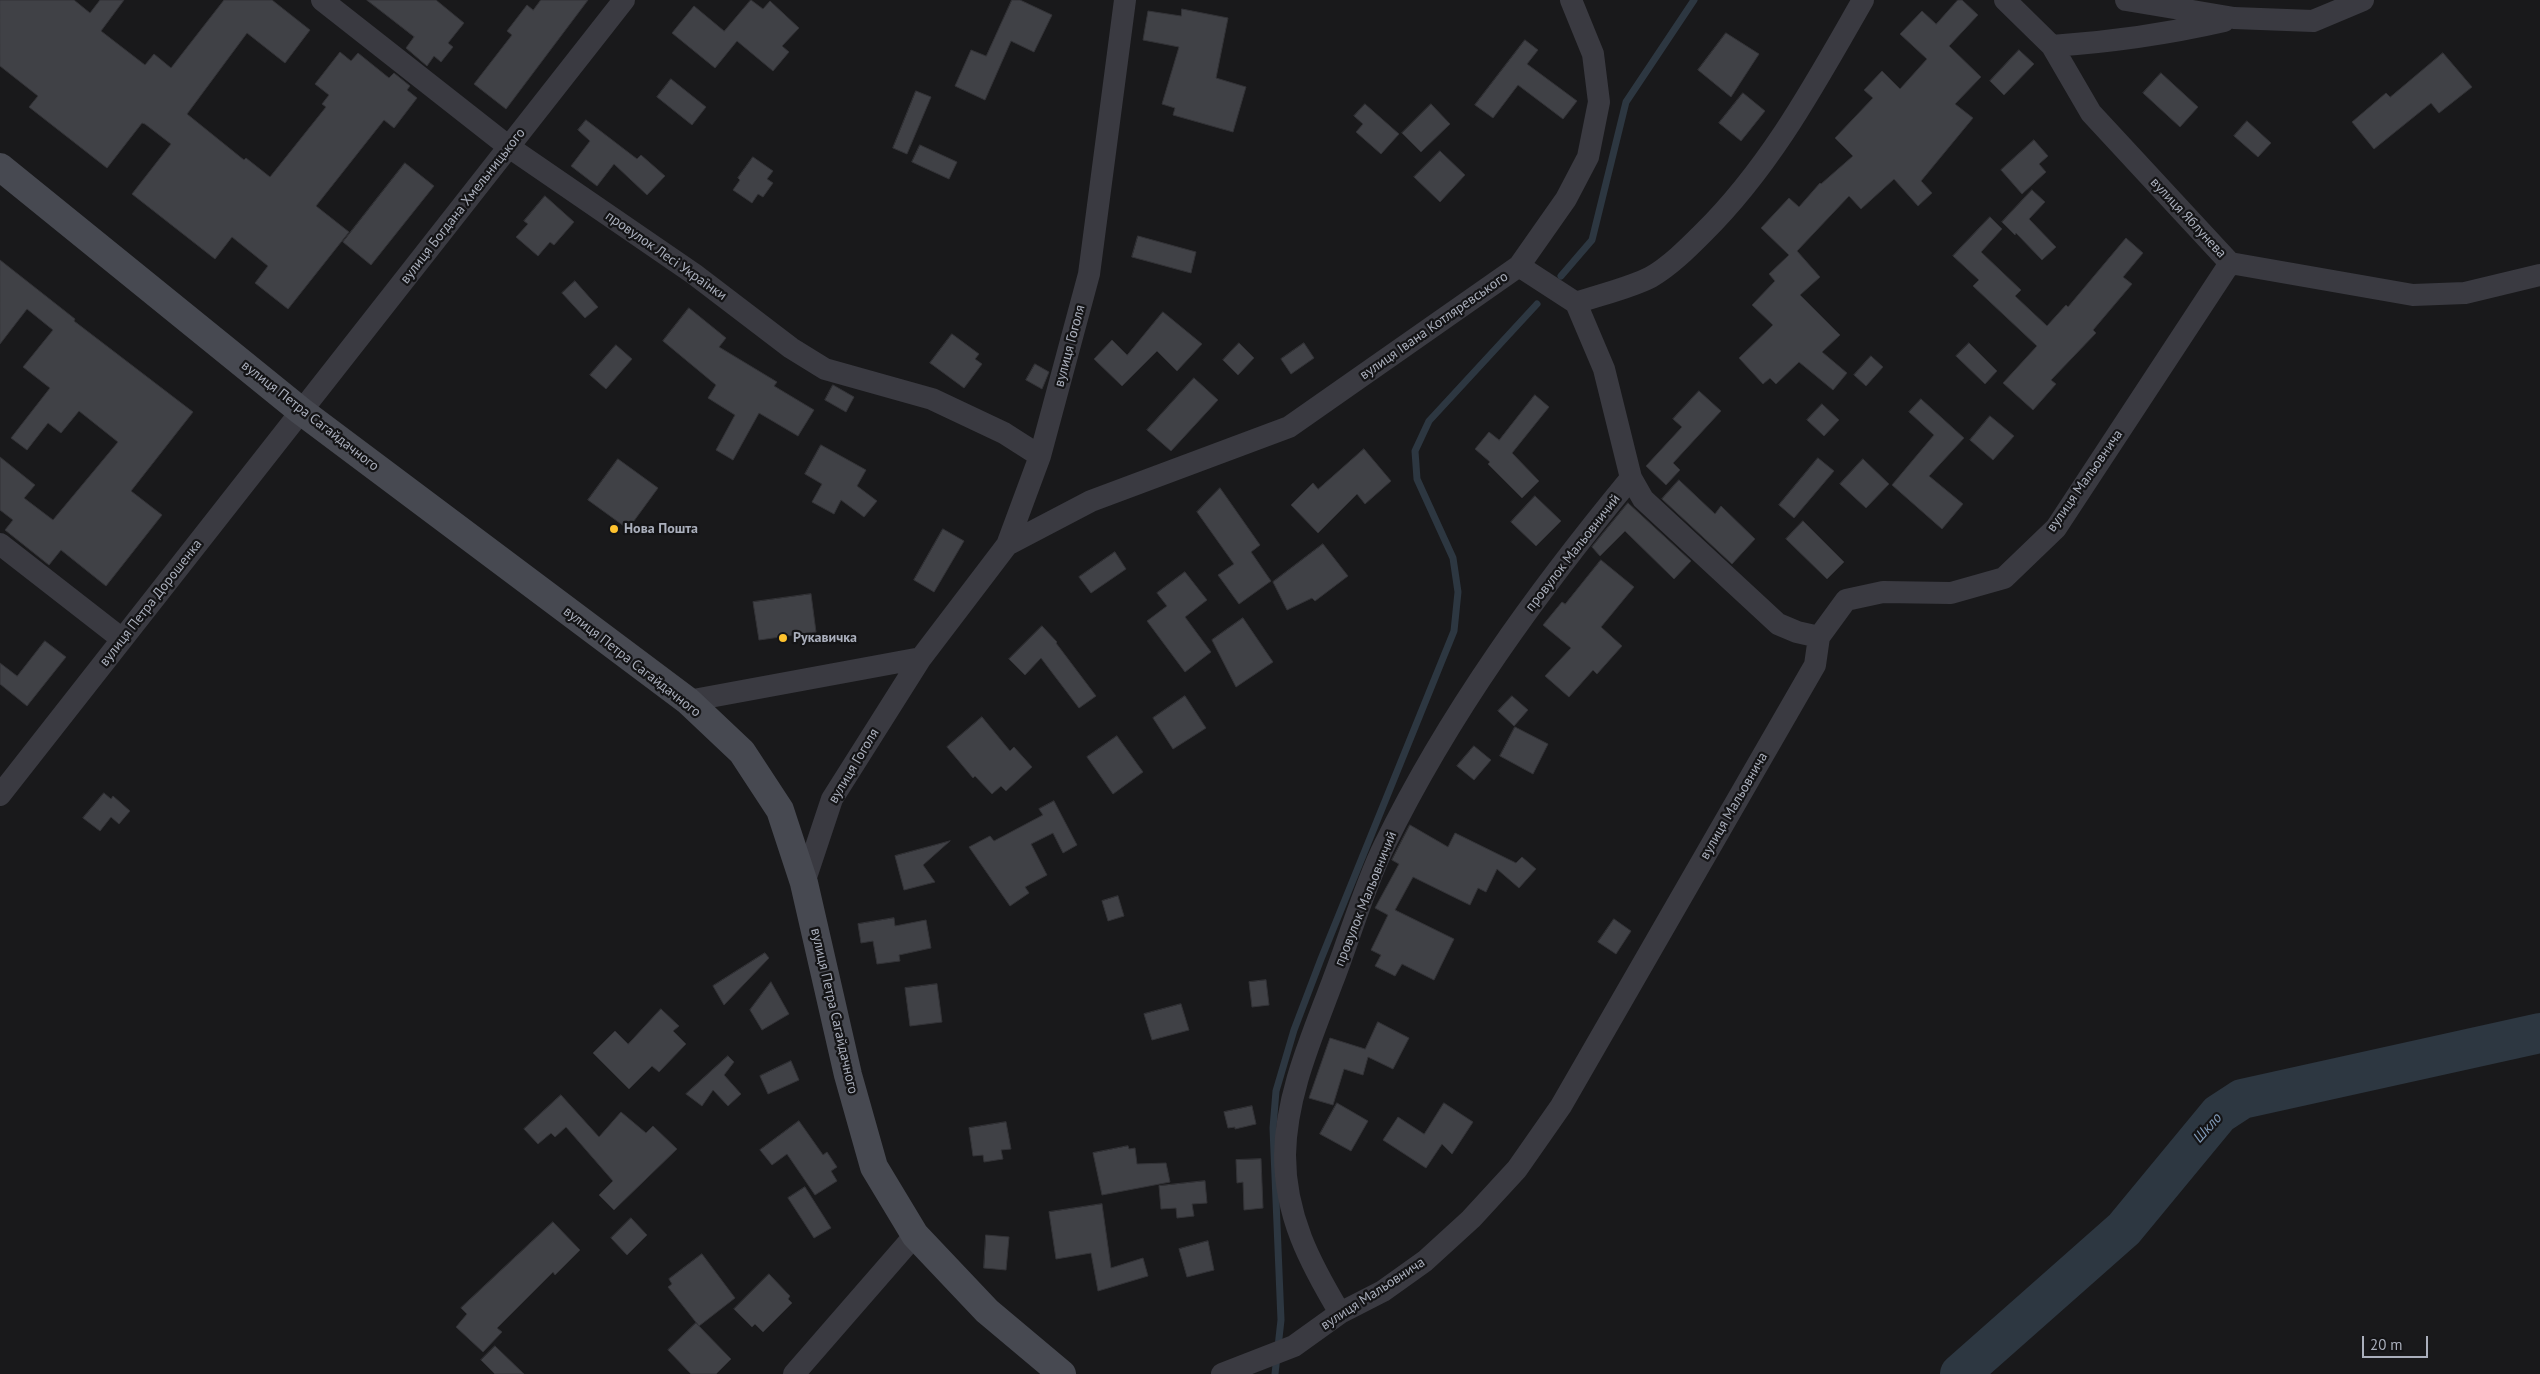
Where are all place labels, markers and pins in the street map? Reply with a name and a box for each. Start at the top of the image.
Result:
place label: Нова Пошта [624,521,698,537]
marker: Нова Пошта [608,523,620,535]
place label: Рукавичка [793,630,857,646]
marker: Рукавичка [777,632,789,644]

